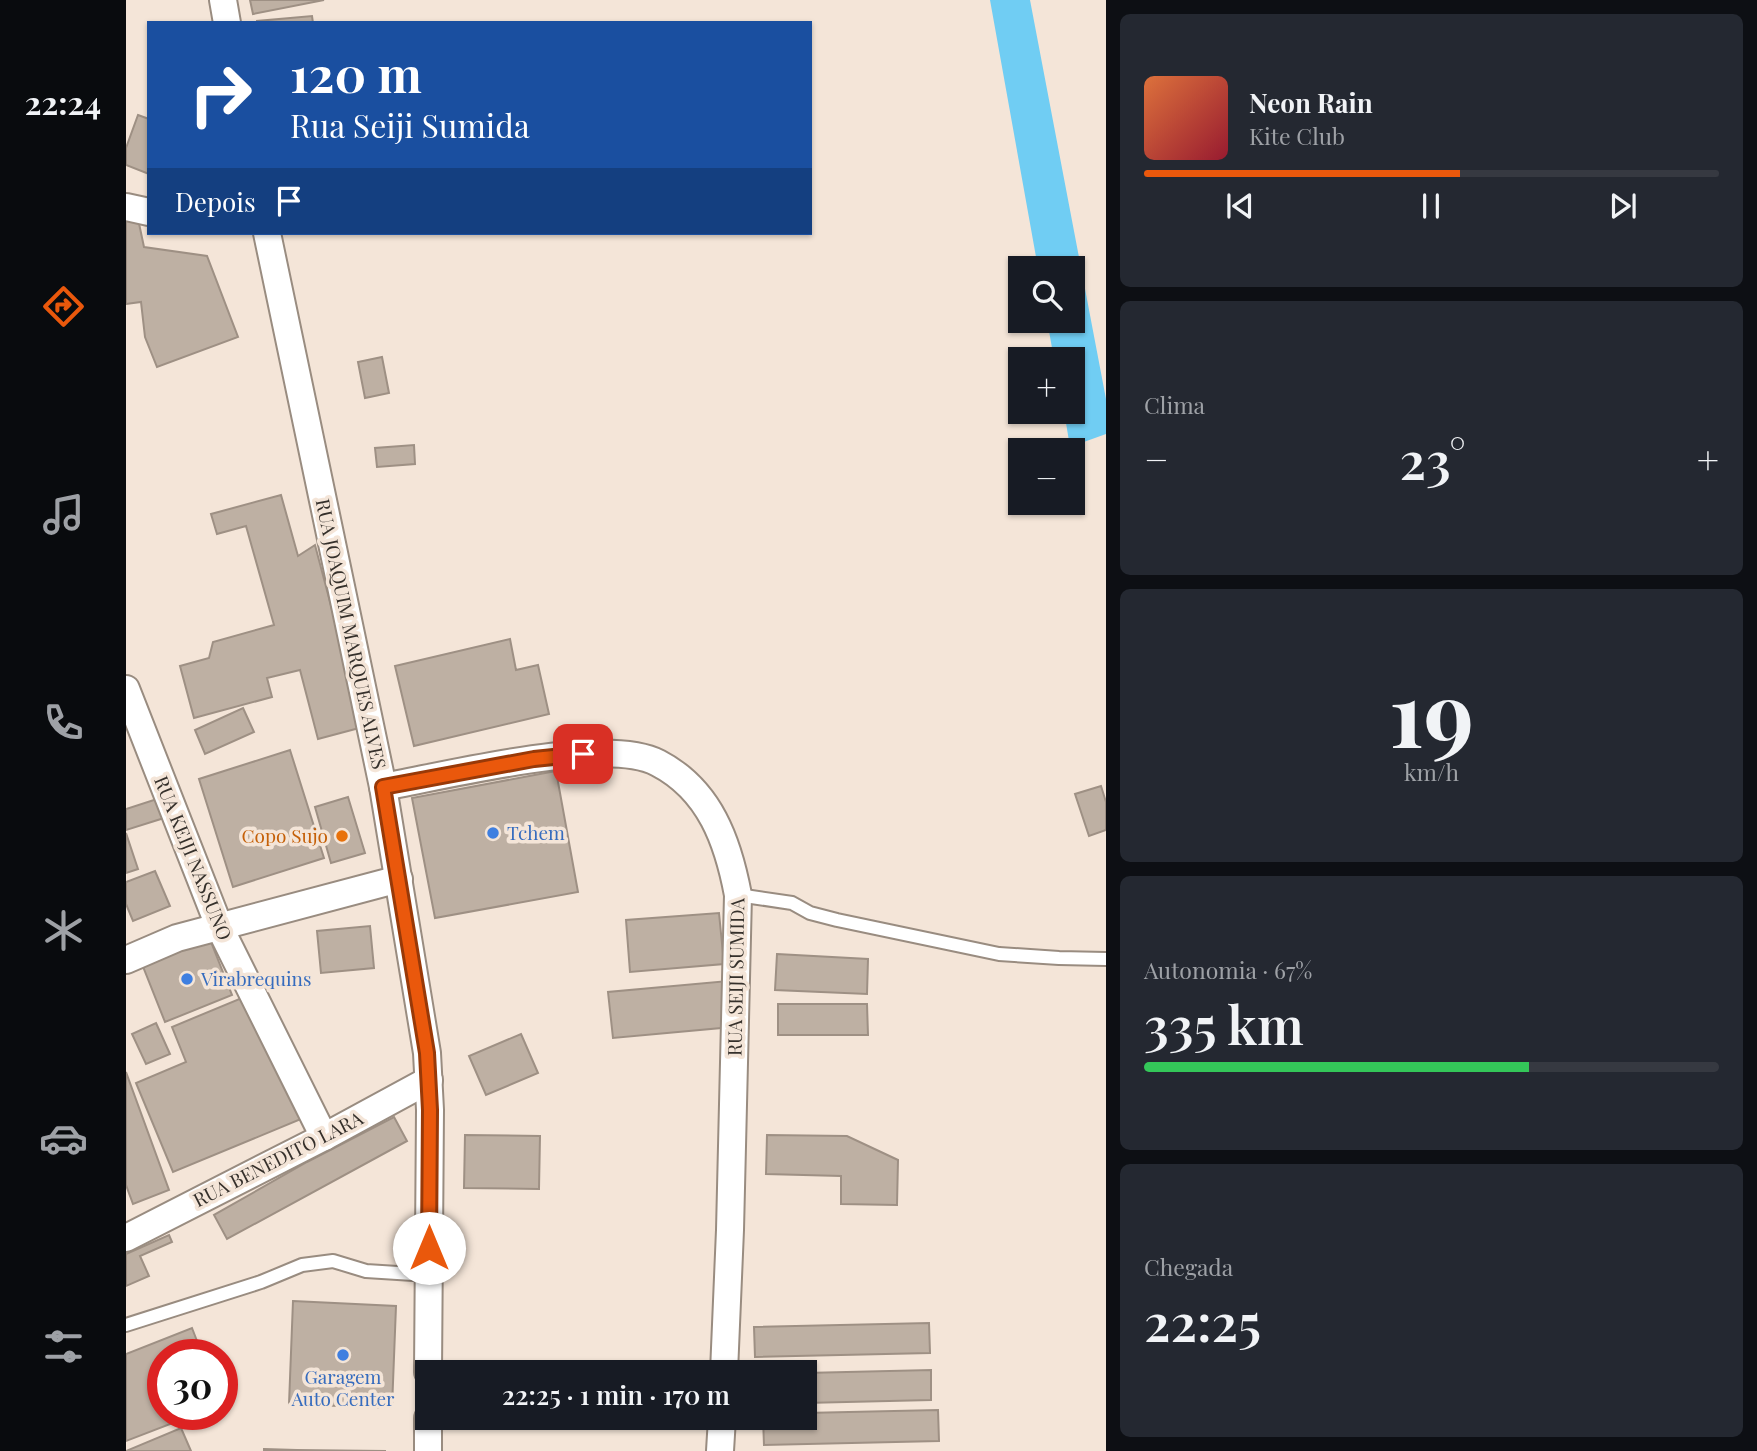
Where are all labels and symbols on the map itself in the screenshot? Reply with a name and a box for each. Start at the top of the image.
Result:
street label: RUA JOAQUIM MARQUES ALVES [311,496,393,771]
pin [553,724,613,784]
street label: RUA KEIJI NASSUNO [149,772,239,944]
place label: Tchem [507,819,565,845]
place label: Copo Sujo [242,822,328,848]
marker: Tchem [485,825,501,841]
marker: Copo Sujo [334,828,350,844]
street label: RUA SEIJI SUMIDA [721,897,749,1056]
place label: Virabrequins [200,965,311,991]
marker: Virabrequins [179,971,195,987]
street label: RUA BENEDITO LARA [188,1104,368,1212]
position arrow [392,1211,466,1285]
speed limit sign: 30 [147,1339,238,1430]
marker: Garagem Auto Center [335,1347,351,1363]
place label: Garagem Auto Center [290,1363,395,1411]

